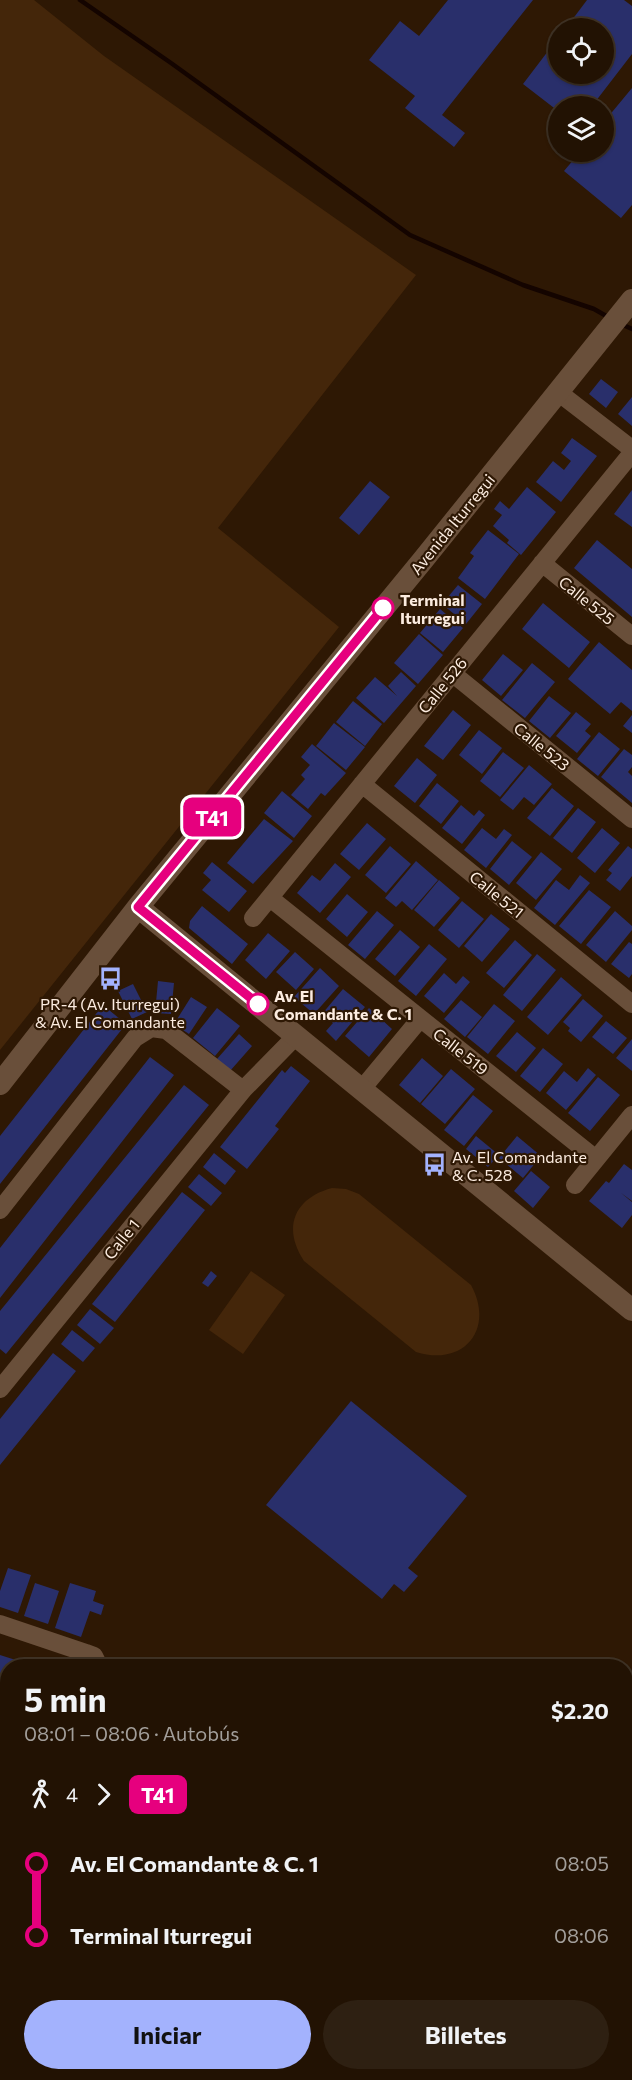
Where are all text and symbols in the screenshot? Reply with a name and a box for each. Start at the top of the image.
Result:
map controls [548,18,614,162]
button: locate [548,18,614,84]
button: layers [548,96,614,162]
street label: Avenida Iturregui [406,470,498,578]
street label: Calle 525 [555,572,619,628]
place label: Terminal Iturregui [400,590,465,627]
marker: Terminal Iturregui [372,597,394,619]
street label: Calle 526 [414,653,470,717]
street label: Calle 523 [510,718,574,774]
line badge: T41 [178,798,246,836]
text: T41 [195,805,229,830]
street label: Calle 521 [466,867,528,921]
bus stop icon: PR-4 (Av. Iturregui) & Av. El Comandante [97,965,123,991]
place label: Av. El Comandante & C. 1 [274,986,412,1023]
marker: Av. El Comandante & C. 1 [247,993,269,1015]
place label: PR-4 (Av. Iturregui) & Av. El Comandante [35,994,185,1031]
street label: Calle 519 [430,1024,492,1078]
place label: Av. El Comandante & C. 528 [452,1147,587,1184]
bus stop icon: Av. El Comandante & C. 528 [421,1152,447,1178]
street label: Calle 1 [99,1215,143,1263]
text: 5 min [24,1678,107,1719]
text: $2.20 [551,1697,609,1724]
text: 08:01 – 08:06 · Autobús [24,1721,239,1745]
icon: walk [24,1778,57,1811]
icon: forward [87,1778,120,1811]
text: 4 [66,1782,78,1806]
text: T41 [141,1782,175,1807]
text: Av. El Comandante & C. 1 [70,1850,319,1877]
text: 08:05 [555,1851,609,1875]
text: Terminal Iturregui [70,1922,252,1949]
text: 08:06 [554,1923,609,1947]
button: Iniciar [24,2000,311,2069]
button: Billetes [323,2000,609,2069]

